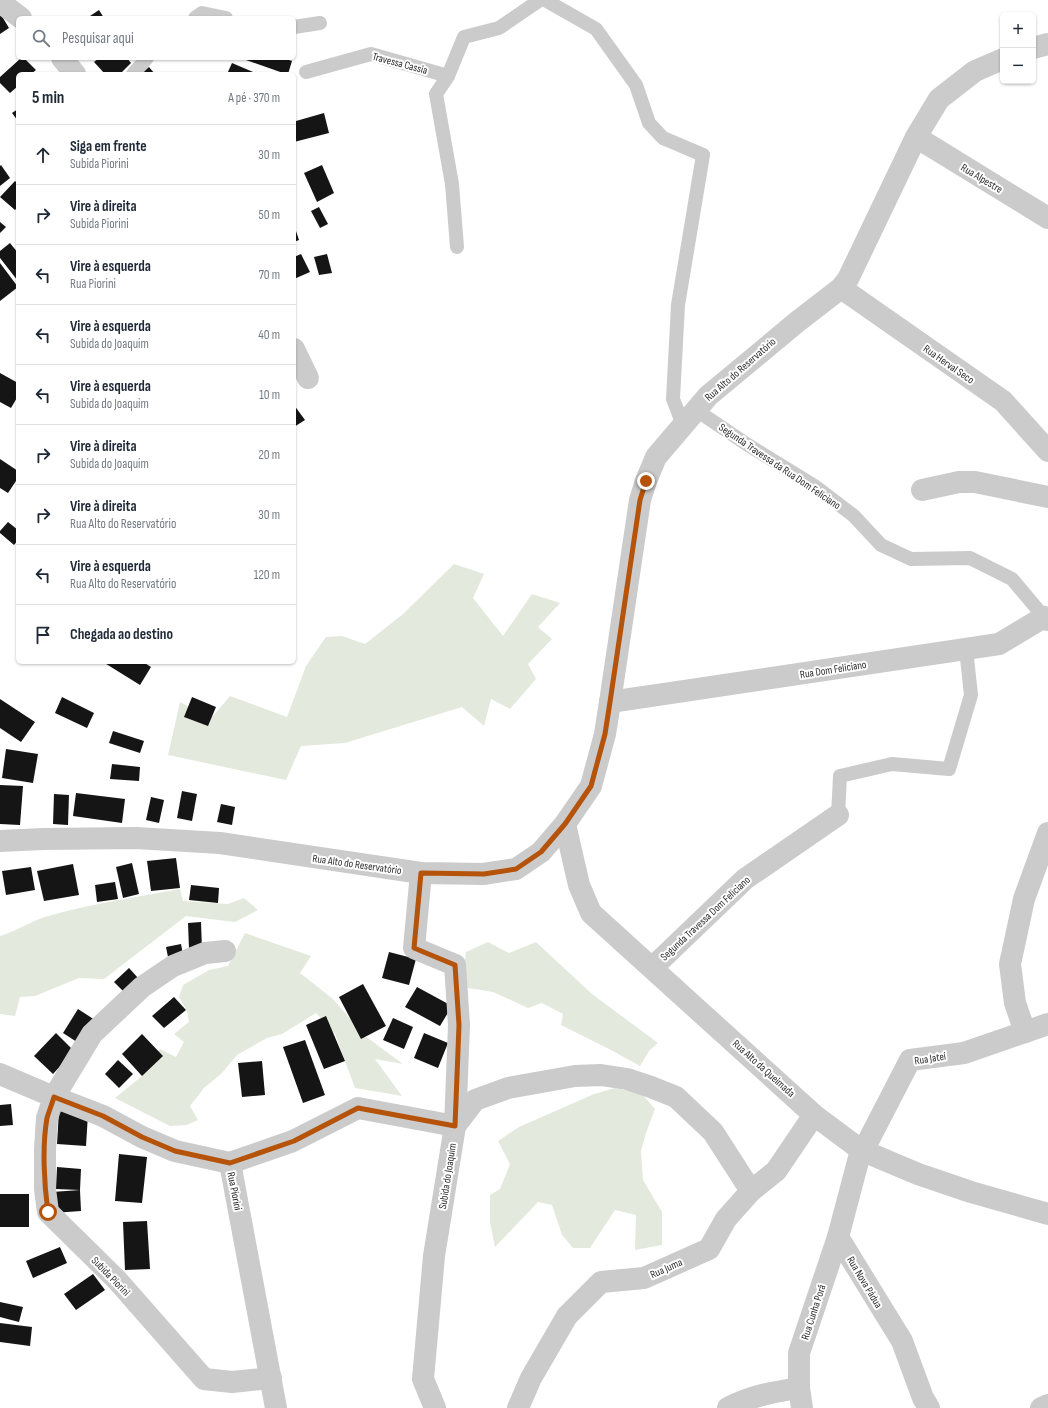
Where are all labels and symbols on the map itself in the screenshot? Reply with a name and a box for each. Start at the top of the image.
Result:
street label: Travessa Cassia [371,50,429,77]
street label: Rua Alpestre [959,161,1005,196]
street label: Rua Alto do Reservatório [702,335,779,404]
street label: Rua Herval Seco [921,342,977,387]
street label: Segunda Travessa da Rua Dom Feliciano [716,421,844,512]
route end [637,472,655,490]
street label: Rua Dom Feliciano [799,658,868,681]
street label: Rua Alto do Reservatório [311,852,403,877]
street label: Segunda Travessa Dom Feliciano [658,873,753,963]
street label: Rua Alto da Queimada [730,1037,797,1100]
street label: Rua Jateí [913,1049,948,1067]
street label: Subida do Joaquim [436,1142,459,1210]
street label: Rua Piorini [224,1171,245,1211]
route start [39,1203,57,1221]
street label: Subida Piorini [89,1254,133,1299]
street label: Rua Nova Pádua [844,1254,885,1310]
street label: Rua Juma [648,1256,684,1281]
street label: Rua Cunha Porã [798,1283,829,1341]

